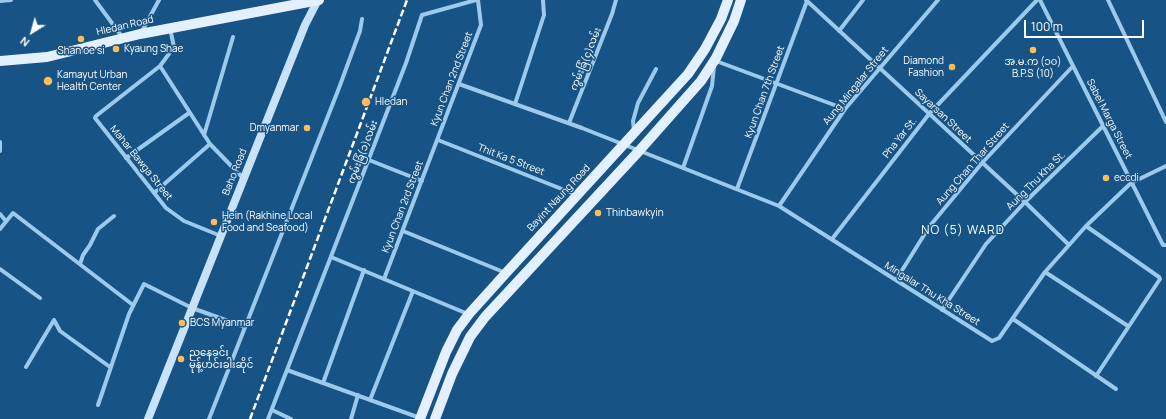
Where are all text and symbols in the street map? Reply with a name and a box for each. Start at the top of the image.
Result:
north arrow [12,12,52,52]
scale bar [1026,12,1146,38]
street label: Hledan Road [95,14,155,38]
text: 100 m [1031,18,1063,35]
street label: ကွမ်းခြံ(၄)လမ်း [568,26,604,92]
street label: Kyun Chan 2nd Street [428,30,476,128]
text: N [17,34,32,50]
marker: Shan oe si [76,34,86,44]
place label: Kyaung Shae [124,43,183,55]
marker: Kyaung Shae [111,44,121,54]
street label: Kyun Chan 7th Street [743,44,787,140]
street label: Aung Mingalar Street [821,44,891,128]
place label: Shan oe si [58,45,104,57]
marker: အ.မ.က (၁၀) B.P.S (10) [1028,45,1038,55]
place label: Diamond Fashion [903,55,944,78]
place label: အ.မ.က (၁၀) B.P.S (10) [1004,56,1062,80]
marker: Diamond Fashion [947,62,957,72]
place label: Kamayut Urban Health Center [57,69,127,92]
marker: Kamayut Urban Health Center [42,75,54,87]
street label: Sabel Marga Street [1084,77,1134,161]
street label: Sayarsan Street [912,87,974,145]
marker: Hledan [360,96,372,108]
place label: Hledan [375,96,407,108]
street label: Pha Yar St. [880,115,920,161]
street label: ကွမ်းခြံ(၁)လမ်း [345,119,381,185]
street label: Aung Chan Thar Street [934,120,1012,208]
place label: Dmyanmar [250,122,299,134]
street label: Mahar Bawga Street [107,123,175,203]
marker: Dmyanmar [302,123,312,133]
street label: Thit Ka 5 Street [476,142,546,178]
street label: Baho Road [220,147,250,197]
street label: Aung Thu Kha St. [1004,149,1068,213]
street label: Kyun Chan 2rd Street [380,159,426,255]
street label: Bayint Naung Road [525,162,593,234]
place label: eccdi [1114,172,1139,184]
marker: eccdi [1101,173,1111,183]
place label: Thinbawkyin [606,207,664,219]
marker: Thinbawkyin [593,208,603,218]
place label: Hein (Rakhine Local Food and Seafood) [222,210,312,234]
marker: Hein (Rakhine Local Food and Seafood) [209,217,219,227]
district label: NO (5) WARD [921,224,1005,238]
street label: Mingalar Thu Kha Street [882,260,982,328]
place label: BCS Myanmar [190,317,254,329]
marker: BCS Myanmar [177,318,187,328]
place label: ညနေခင်း မုန့်ဟင်းခါးဆိုင် [189,347,253,370]
marker: ညနေခင်း မုန့်ဟင်းခါးဆိုင် [176,354,186,364]

